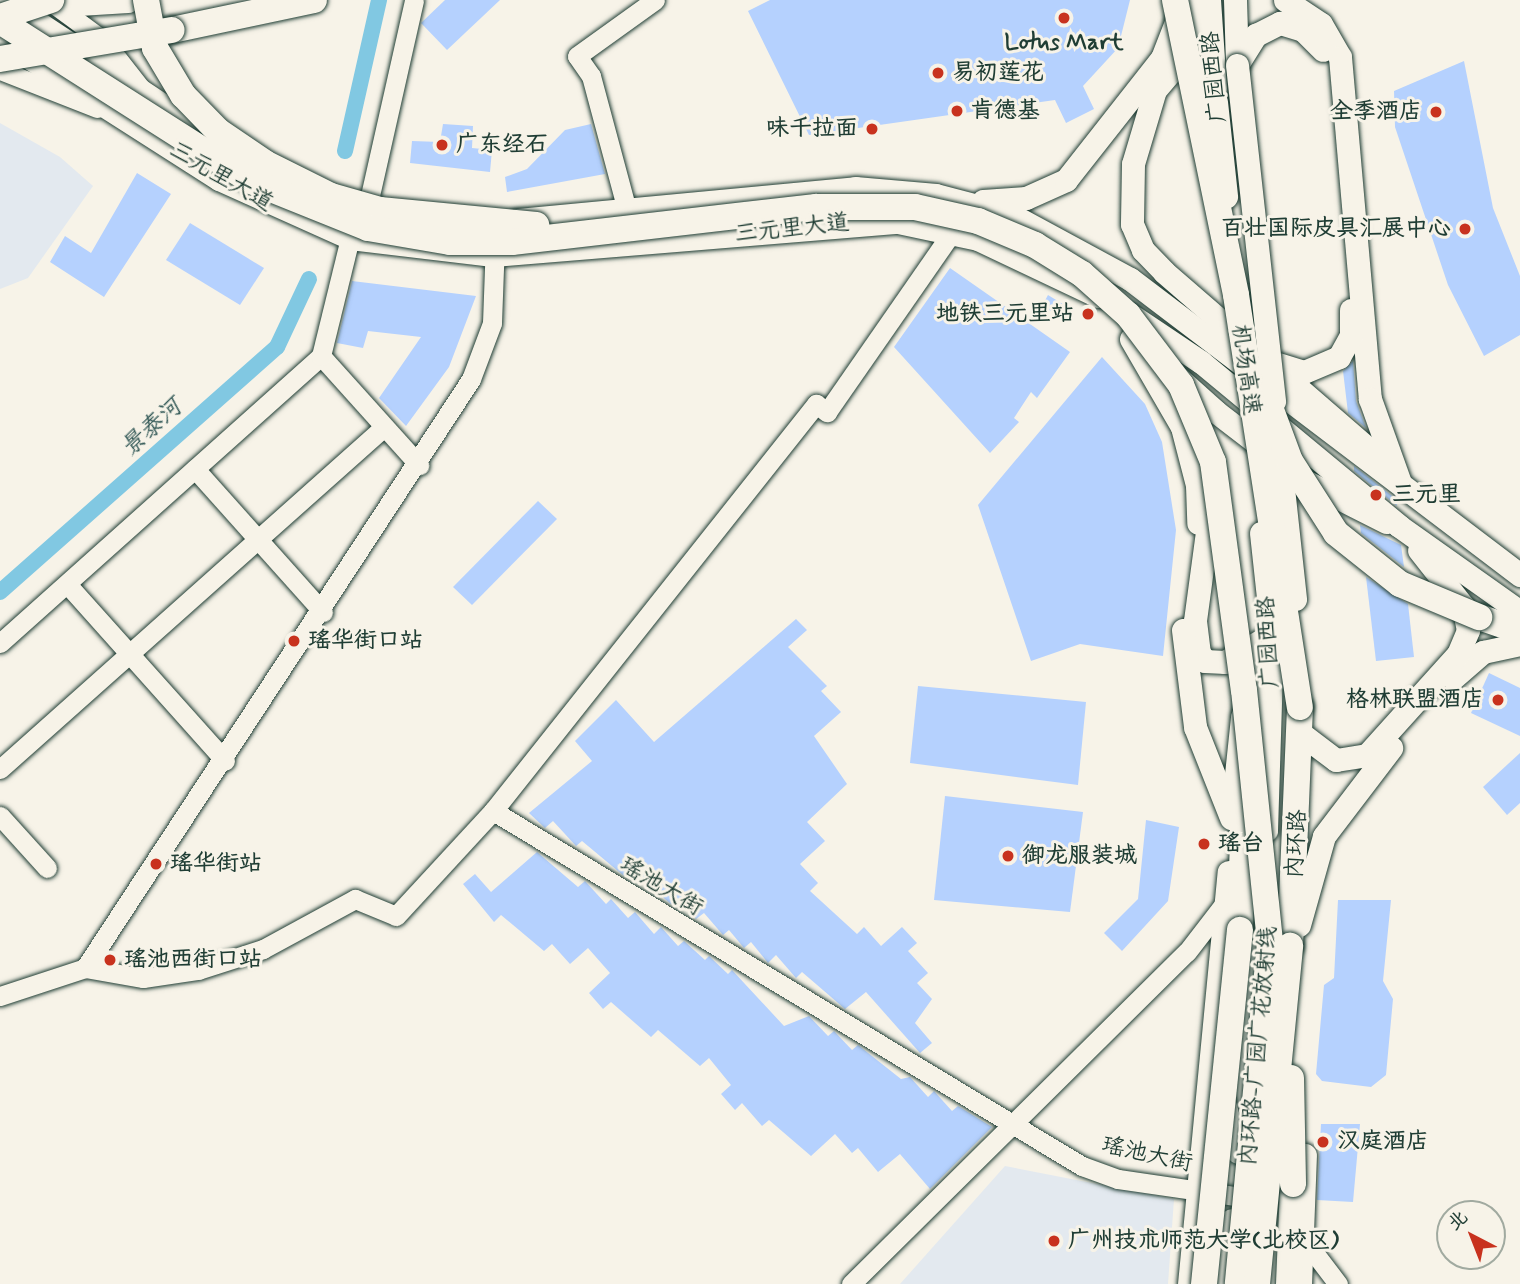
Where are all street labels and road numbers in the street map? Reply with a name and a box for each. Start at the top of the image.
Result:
street label: 广园西路 [1197,30,1233,124]
street label: 三元里大道 [164,136,278,218]
street label: 三元里大道 [733,209,851,249]
street label: 机场高速 [1225,323,1265,417]
street label: 广园西路 [1253,595,1285,689]
street label: 内环路 [1281,809,1313,879]
street label: 瑶池大街 [614,851,708,923]
street label: 内环路-广园广花放射线 [1235,925,1283,1167]
street label: 瑶池大街 [1099,1132,1195,1178]

